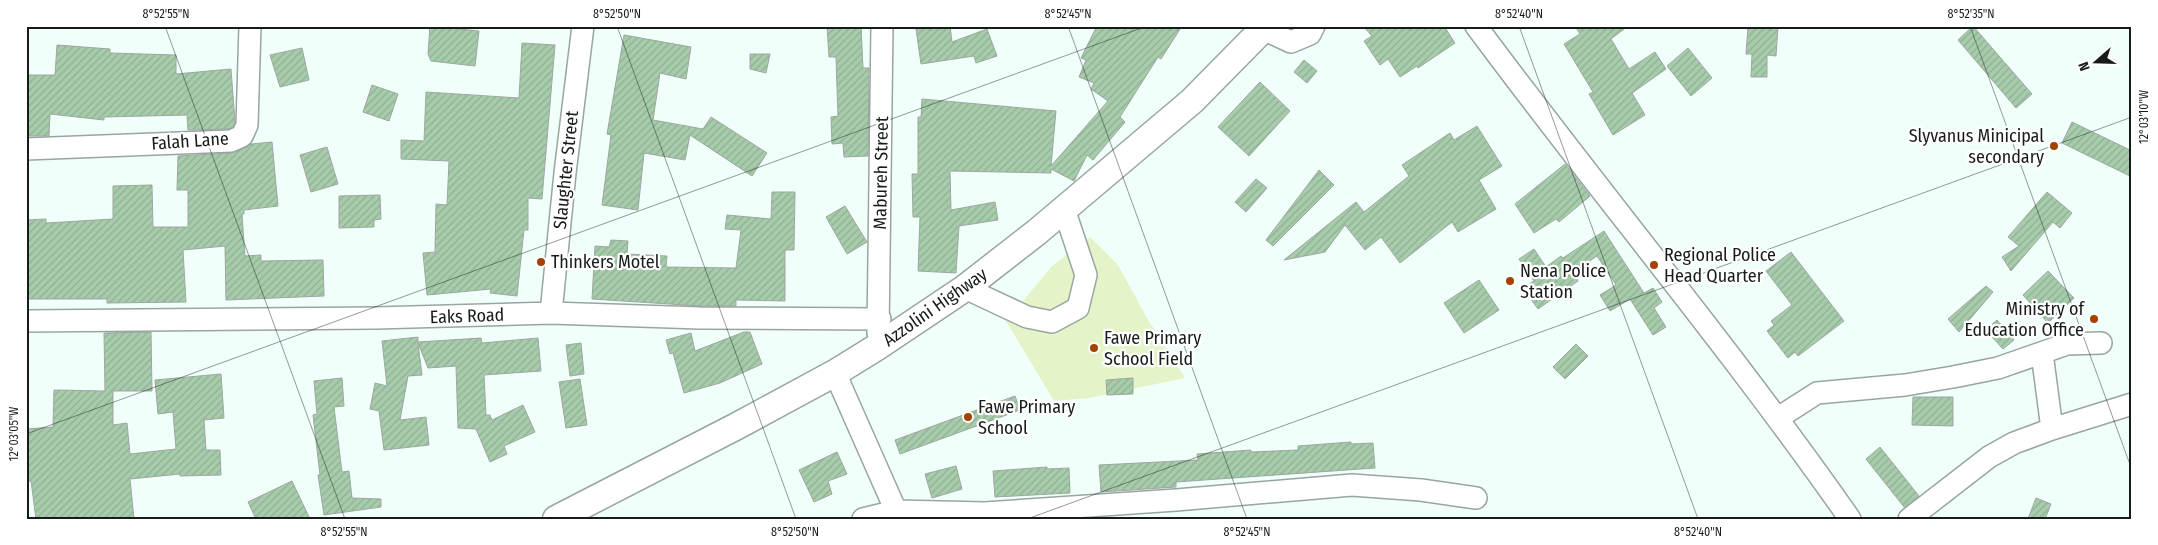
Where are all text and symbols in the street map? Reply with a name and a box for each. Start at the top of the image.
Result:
text: 8°52'55"N [142,7,190,21]
text: 8°52'50"N [593,7,641,21]
text: 8°52'45"N [1045,7,1091,21]
text: 8°52'40"N [1495,7,1543,21]
text: 8°52'35"N [1947,7,1995,21]
north arrow [2070,38,2120,88]
text: N [2075,59,2094,73]
text: 12°03'10"W [2137,90,2151,144]
street label: Slaughter Street [549,110,583,230]
street label: Mabureh Street [869,116,893,230]
place label: Slyvanus Minicipal secondary [1909,125,2044,168]
street label: Falah Lane [150,127,230,155]
marker: Slyvanus Minicipal secondary [2048,140,2060,152]
place label: Regional Police Head Quarter [1664,244,1776,287]
place label: Thinkers Motel [551,251,660,273]
marker: Thinkers Motel [535,256,547,268]
marker: Regional Police Head Quarter [1648,259,1660,271]
place label: Nena Police Station [1520,260,1606,303]
street label: Azzolini Highway [879,263,991,351]
marker: Nena Police Station [1504,275,1516,287]
place label: Ministry of Education Office [1964,298,2085,341]
street label: Eaks Road [429,304,505,328]
marker: Ministry of Education Office [2088,313,2100,325]
place label: Fawe Primary School Field [1104,327,1201,370]
marker: Fawe Primary School Field [1088,342,1100,354]
place label: Fawe Primary School [978,396,1075,439]
text: 12°03'05"W [7,407,21,461]
marker: Fawe Primary School [962,411,974,423]
text: 8°52'55"N [320,525,368,539]
text: 8°52'50"N [771,525,819,539]
text: 8°52'45"N [1224,525,1270,539]
text: 8°52'40"N [1674,525,1722,539]

